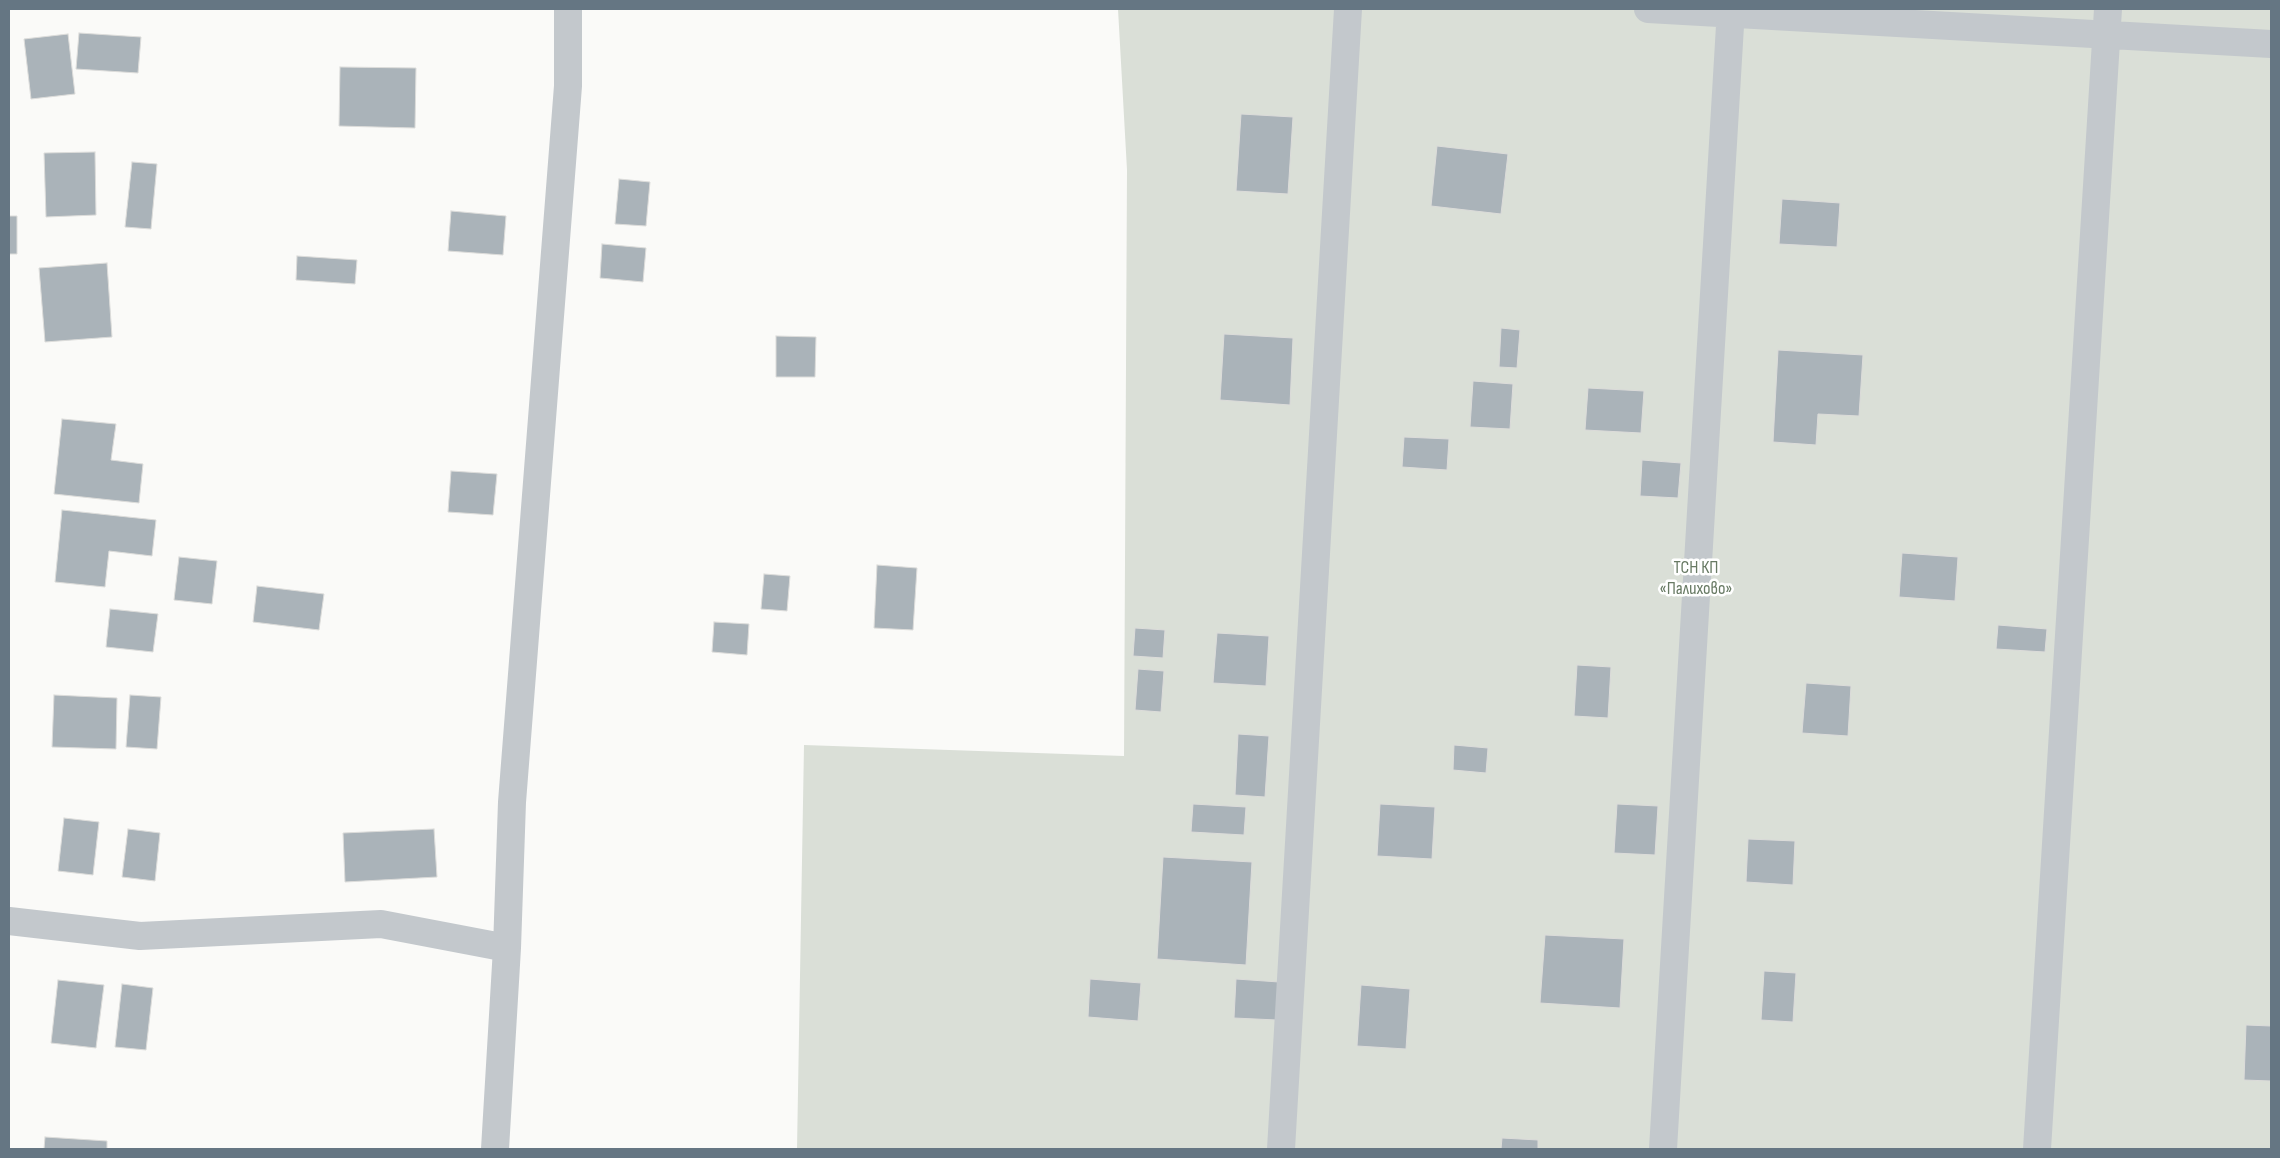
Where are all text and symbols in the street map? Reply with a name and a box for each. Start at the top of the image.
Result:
park label: ТСН КП «Палихово» [1660,557,1732,600]

